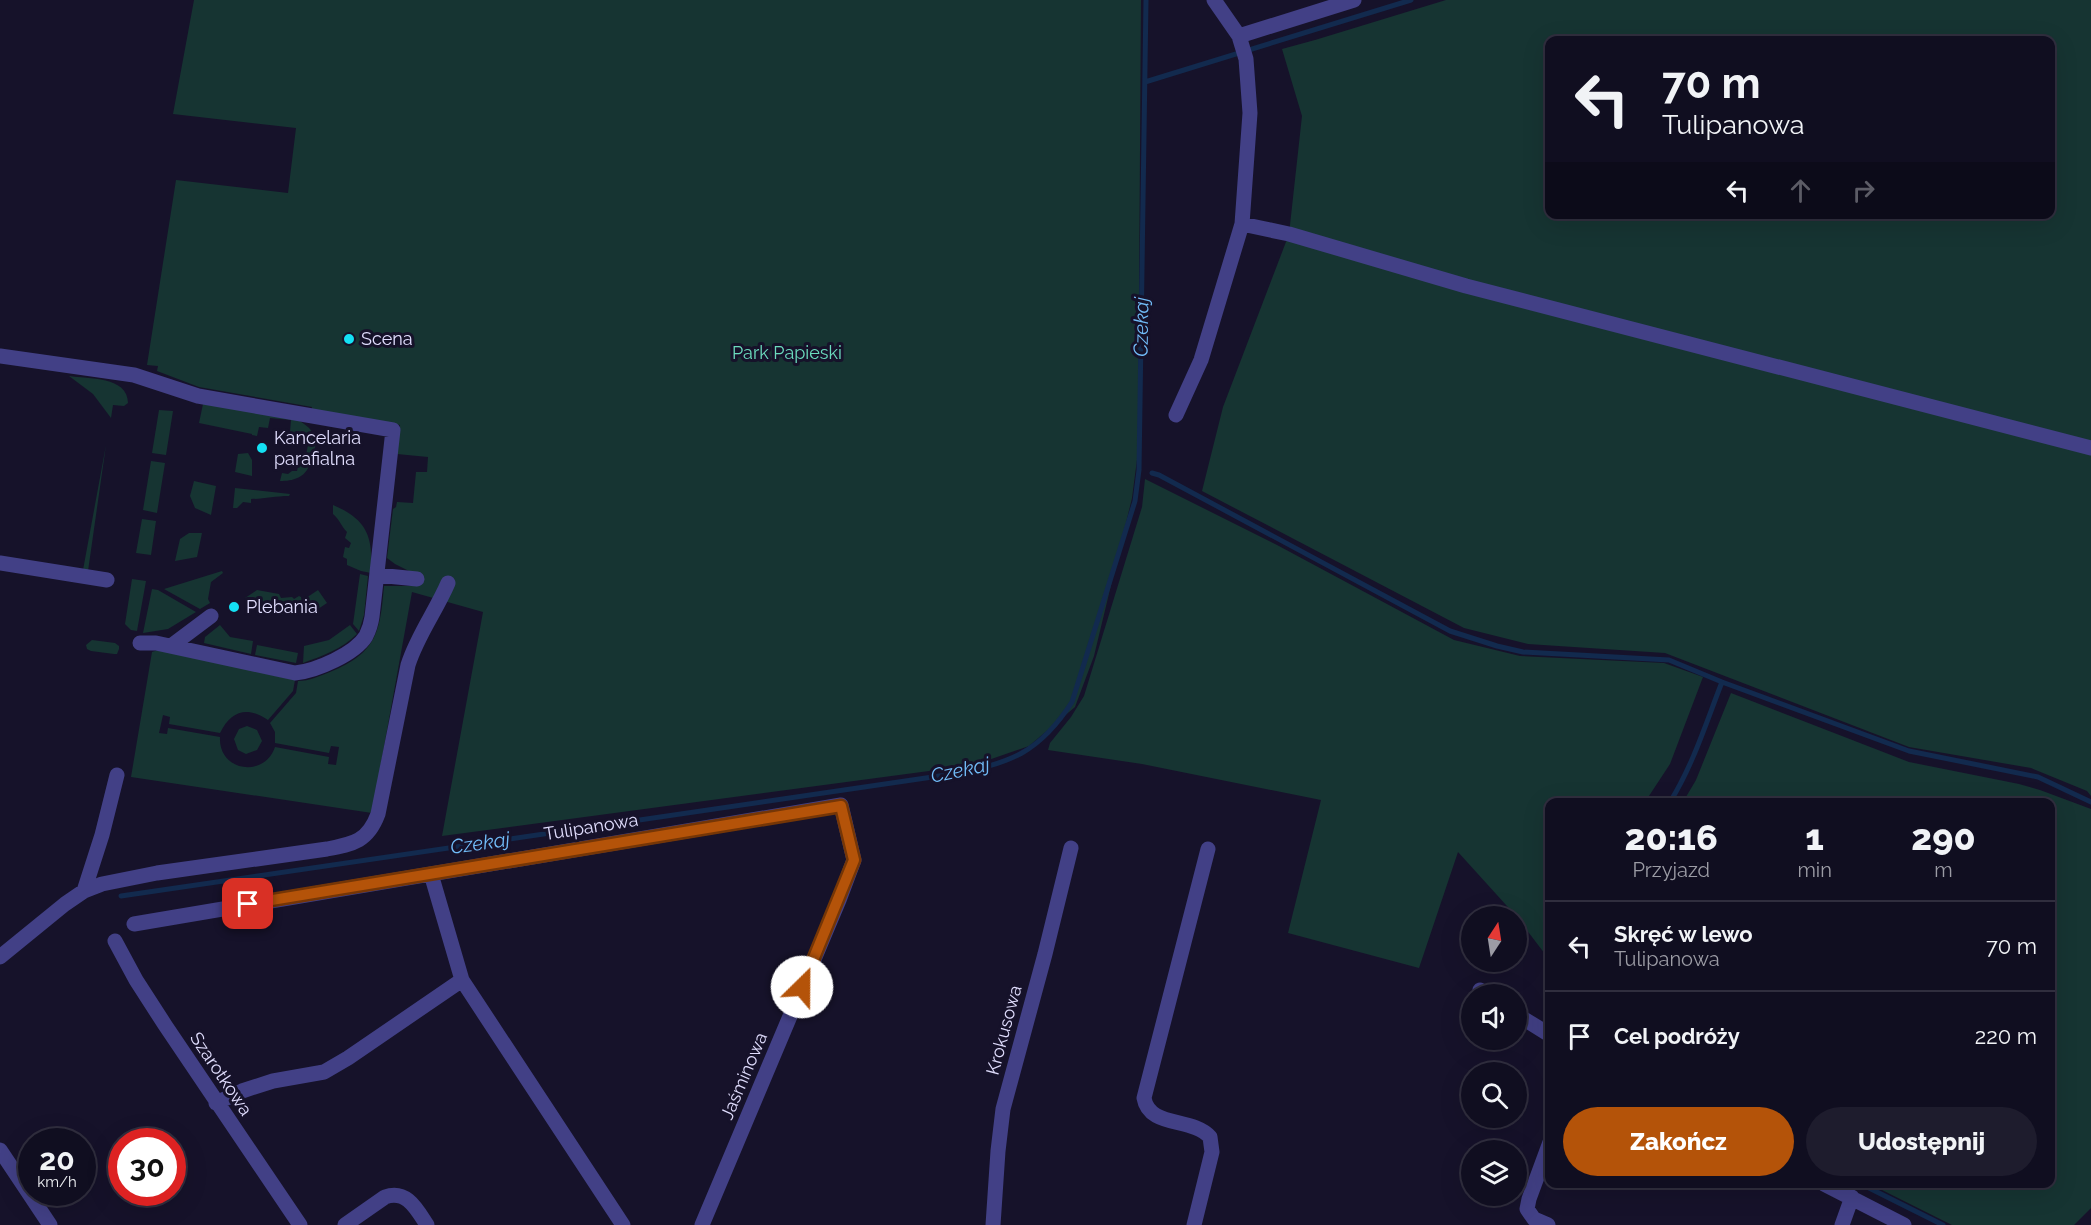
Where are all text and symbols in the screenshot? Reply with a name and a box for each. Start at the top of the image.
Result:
text: 70 m [1662,59,1761,108]
icon: left [1563,60,1641,138]
text: Tulipanowa [1662,109,1804,140]
icon: left [1721,174,1754,207]
icon: ahead [1784,174,1817,207]
icon: right [1847,174,1880,207]
water label: Czekaj [1128,296,1154,357]
place label: Scena [361,328,413,349]
marker: Scena [342,332,356,346]
park label: Park Papieski [732,342,842,363]
place label: Kancelaria parafialna [274,427,361,469]
marker: Kancelaria parafialna [255,441,269,455]
place label: Plebania [246,596,318,617]
marker: Plebania [227,600,241,614]
water label: Czekaj [928,752,992,788]
street label: Tulipanowa [542,809,639,844]
text: 20:16 [1625,816,1718,858]
text: 1 [1805,816,1824,858]
text: 290 [1911,816,1976,858]
water label: Czekaj [449,827,512,859]
text: Przyjazd [1632,858,1710,882]
text: min [1797,858,1832,882]
text: m [1934,858,1953,882]
pin [222,878,273,929]
icon: arrive [231,887,264,920]
north arrow [1461,906,1527,972]
map controls [1461,906,1527,1206]
text: Skręć w lewo [1614,921,1753,947]
icon: left [1563,930,1596,963]
text: 70 m [1986,933,2037,959]
text: Tulipanowa [1614,947,1720,971]
position arrow [770,955,834,1019]
street label: Krokusowa [981,983,1026,1077]
button: sound [1461,984,1527,1050]
icon: arrive [1563,1020,1596,1053]
text: Cel podróży [1614,1023,1740,1049]
text: 220 m [1975,1023,2037,1049]
street label: Szarotkowa [186,1028,257,1119]
street label: Jaśminowa [716,1029,771,1123]
button: search [1461,1062,1527,1128]
button: Zakończ [1563,1107,1794,1176]
button: Udostępnij [1806,1107,2037,1176]
speed limit sign: 30 [108,1128,186,1206]
button: layers [1461,1140,1527,1206]
text: 20 [39,1142,75,1177]
text: km/h [37,1173,77,1191]

